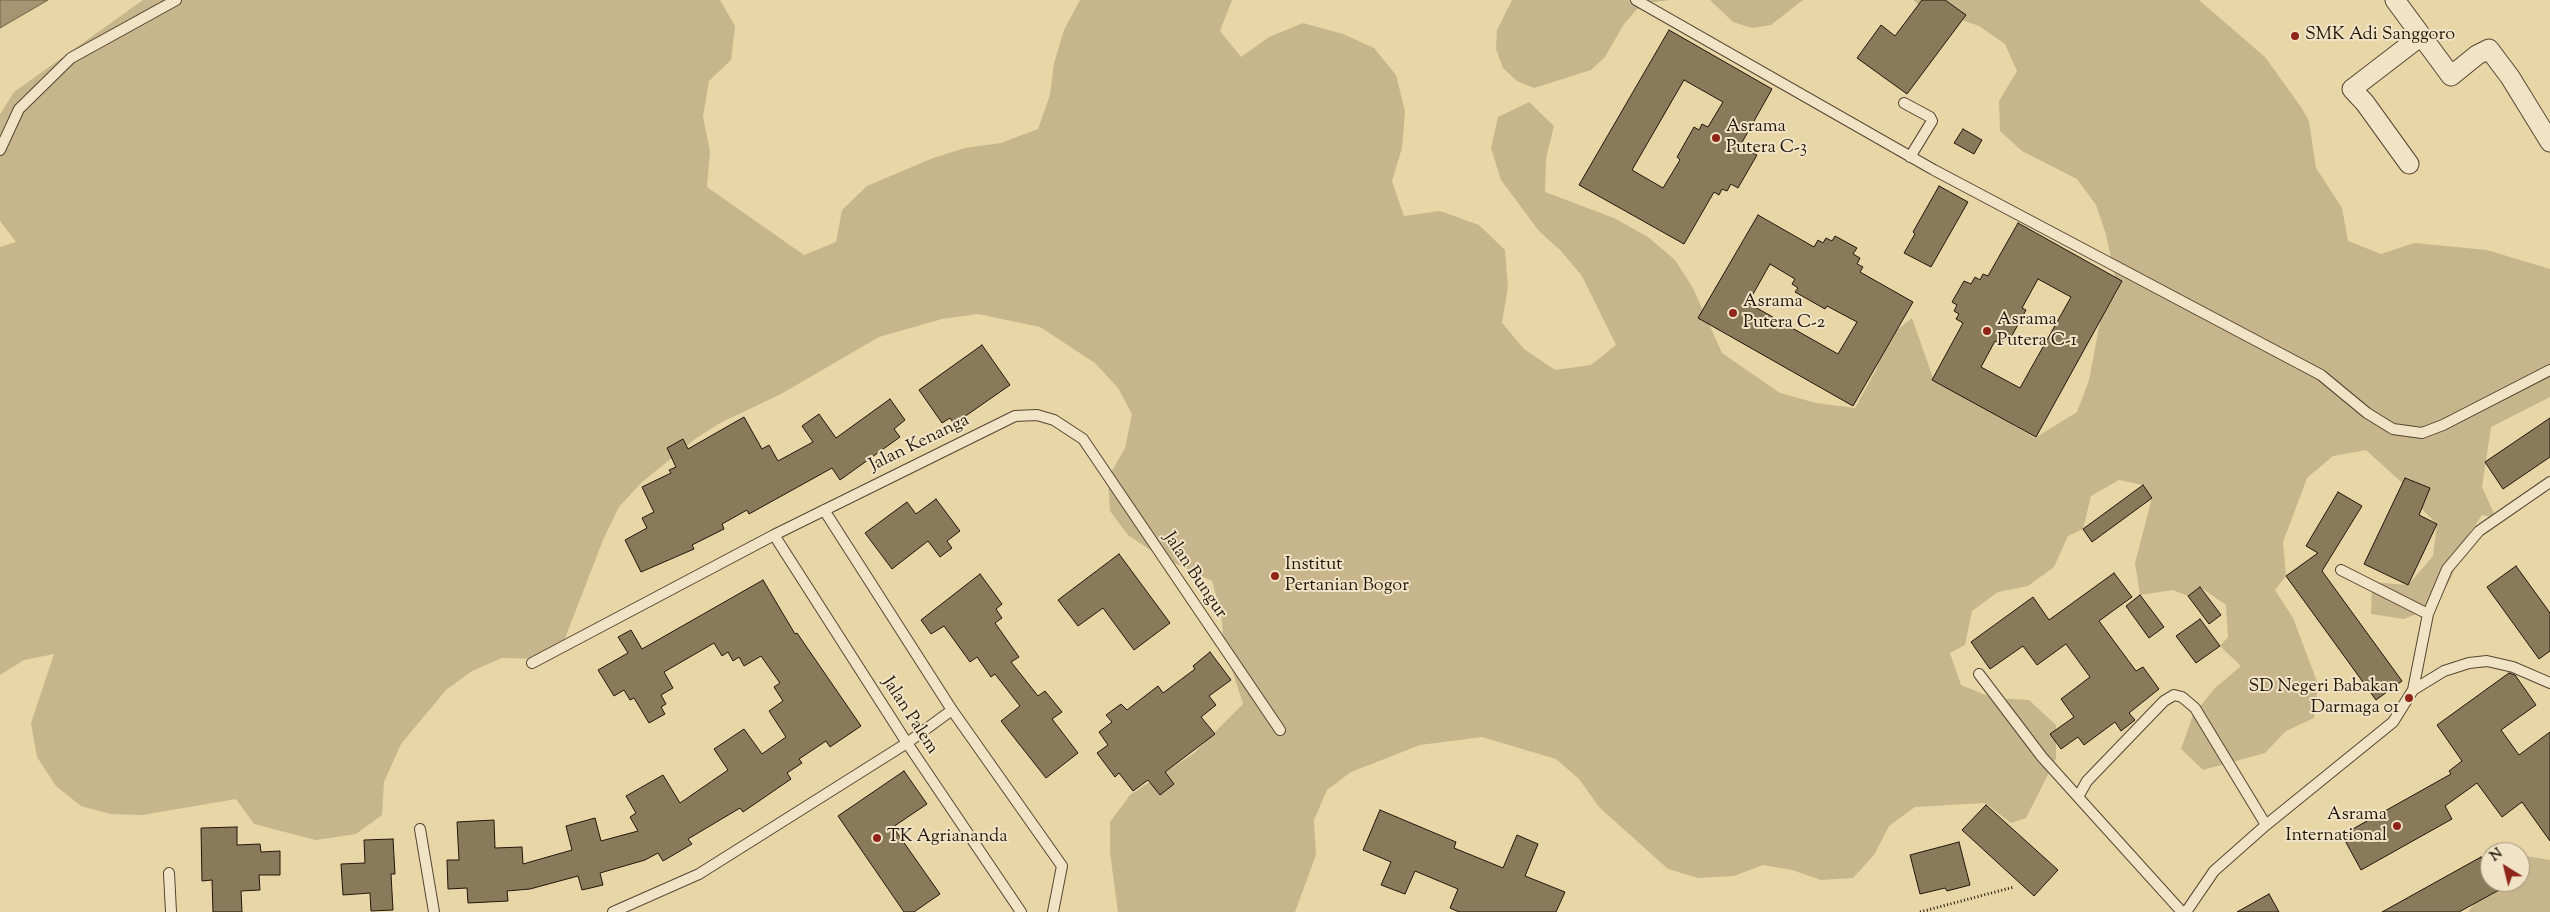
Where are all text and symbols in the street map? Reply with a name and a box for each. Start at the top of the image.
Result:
place label: SMK Adi Sanggoro [2305,25,2455,47]
marker: SMK Adi Sanggoro [2289,30,2301,42]
place label: Asrama Putera C-3 [1726,117,1807,160]
marker: Asrama Putera C-3 [1710,132,1722,144]
place label: Asrama Putera C-2 [1743,292,1825,334]
marker: Asrama Putera C-2 [1727,307,1739,319]
place label: Asrama Putera C-1 [1997,310,2077,352]
marker: Asrama Putera C-1 [1981,325,1993,337]
street label: Jalan Kenanga [867,411,973,477]
street label: Jalan Bungur [1157,529,1231,623]
place label: Institut Pertanian Bogor [1285,555,1409,598]
marker: Institut Pertanian Bogor [1269,570,1281,582]
street label: Jalan Palem [876,673,942,759]
place label: SD Negeri Babakan Darmaga 01 [2249,677,2399,720]
marker: SD Negeri Babakan Darmaga 01 [2403,692,2415,704]
place label: Asrama International [2286,805,2387,848]
marker: Asrama International [2391,820,2403,832]
place label: TK Agriananda [887,827,1008,849]
marker: TK Agriananda [871,832,883,844]
north arrow [2480,842,2530,892]
text: N [2486,844,2507,867]

